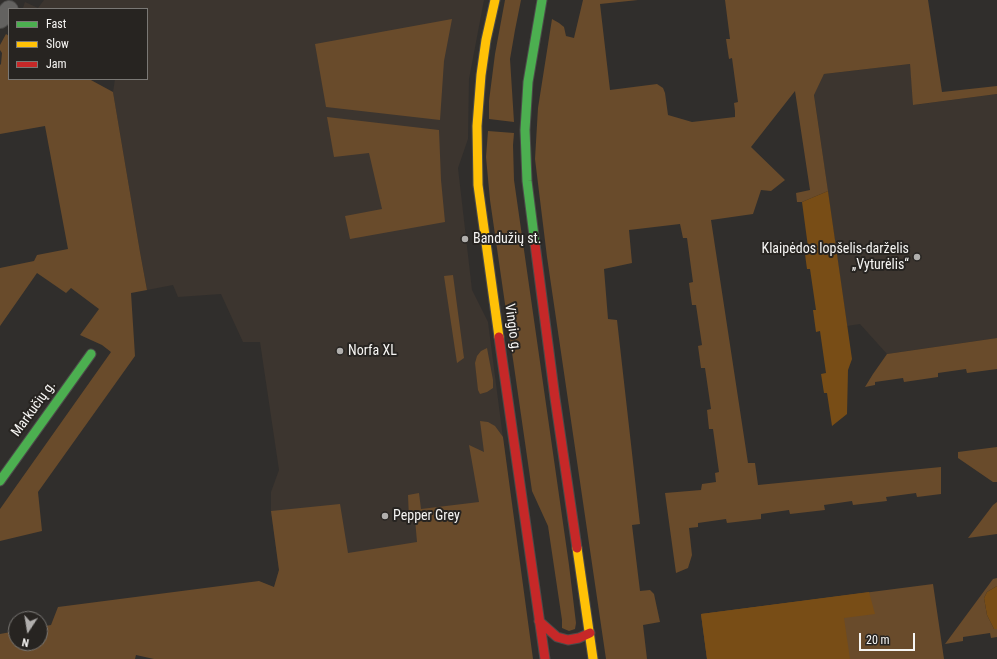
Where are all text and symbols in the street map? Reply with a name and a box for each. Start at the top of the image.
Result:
legend [8,8,148,80]
text: Fast [46,17,66,31]
text: Slow [46,37,69,51]
text: Jam [46,57,67,71]
place label: Bandužių st. [473,231,541,247]
marker: Bandužių st. [460,234,470,244]
place label: Klaipėdos lopšelis-darželis „Vyturėlis“ [761,241,909,274]
marker: Klaipėdos lopšelis-darželis „Vyturėlis“ [912,252,922,262]
street label: Vingio g. [500,303,524,353]
place label: Norfa XL [348,343,397,359]
marker: Norfa XL [335,346,345,356]
street label: Markučių g. [8,378,60,440]
place label: Pepper Grey [393,508,460,524]
marker: Pepper Grey [380,511,390,521]
north arrow [8,611,48,651]
scale bar [861,625,917,651]
text: 20 m [866,633,890,647]
text: N [21,635,30,649]

